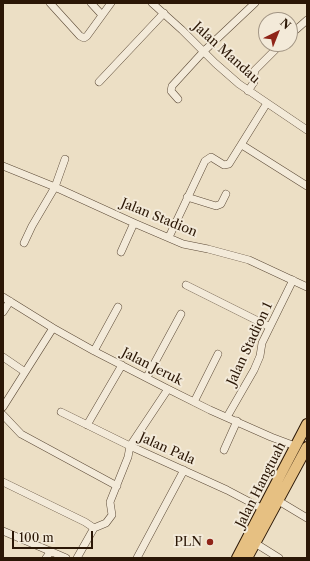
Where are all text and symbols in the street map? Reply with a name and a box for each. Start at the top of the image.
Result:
north arrow [258,12,298,52]
text: N [277,16,294,32]
street label: Jalan Mandau [189,19,263,87]
street label: Jalan Stadion [119,196,199,240]
street label: Jalan Stadion 1 [224,300,276,388]
street label: Jalan Jeruk [119,345,185,389]
street label: Jalan Pala [137,430,197,468]
street label: Jalan Hangtuah [233,440,289,530]
scale bar [14,523,95,549]
text: 100 m [19,530,54,545]
place label: PLN [174,534,202,550]
marker: PLN [205,537,215,547]

